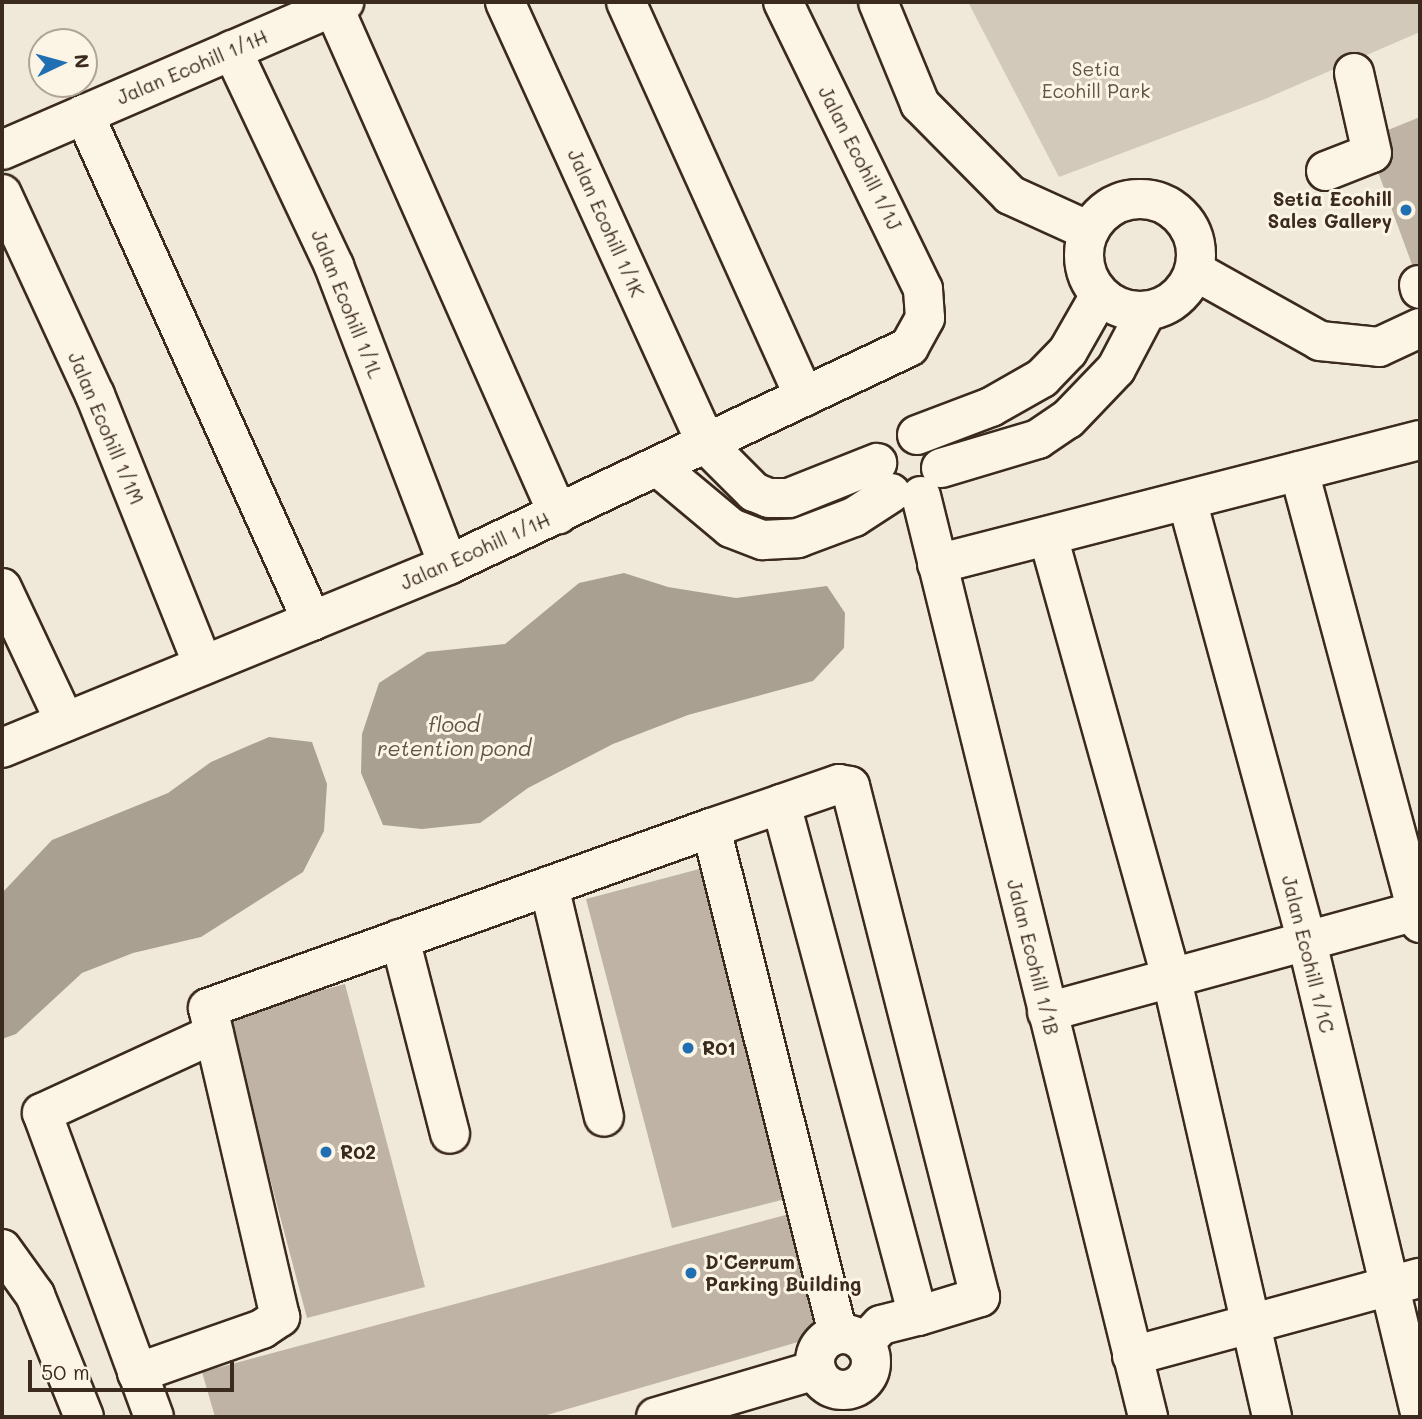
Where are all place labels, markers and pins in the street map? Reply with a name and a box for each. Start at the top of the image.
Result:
place label: Setia Ecohill Sales Gallery [1267,188,1392,232]
marker: Setia Ecohill Sales Gallery [1398,202,1414,218]
place label: R01 [702,1037,736,1059]
marker: R01 [680,1040,696,1056]
place label: R02 [340,1141,376,1163]
marker: R02 [318,1144,334,1160]
place label: D'Cerrum Parking Building [705,1251,861,1295]
marker: D'Cerrum Parking Building [683,1265,699,1281]

